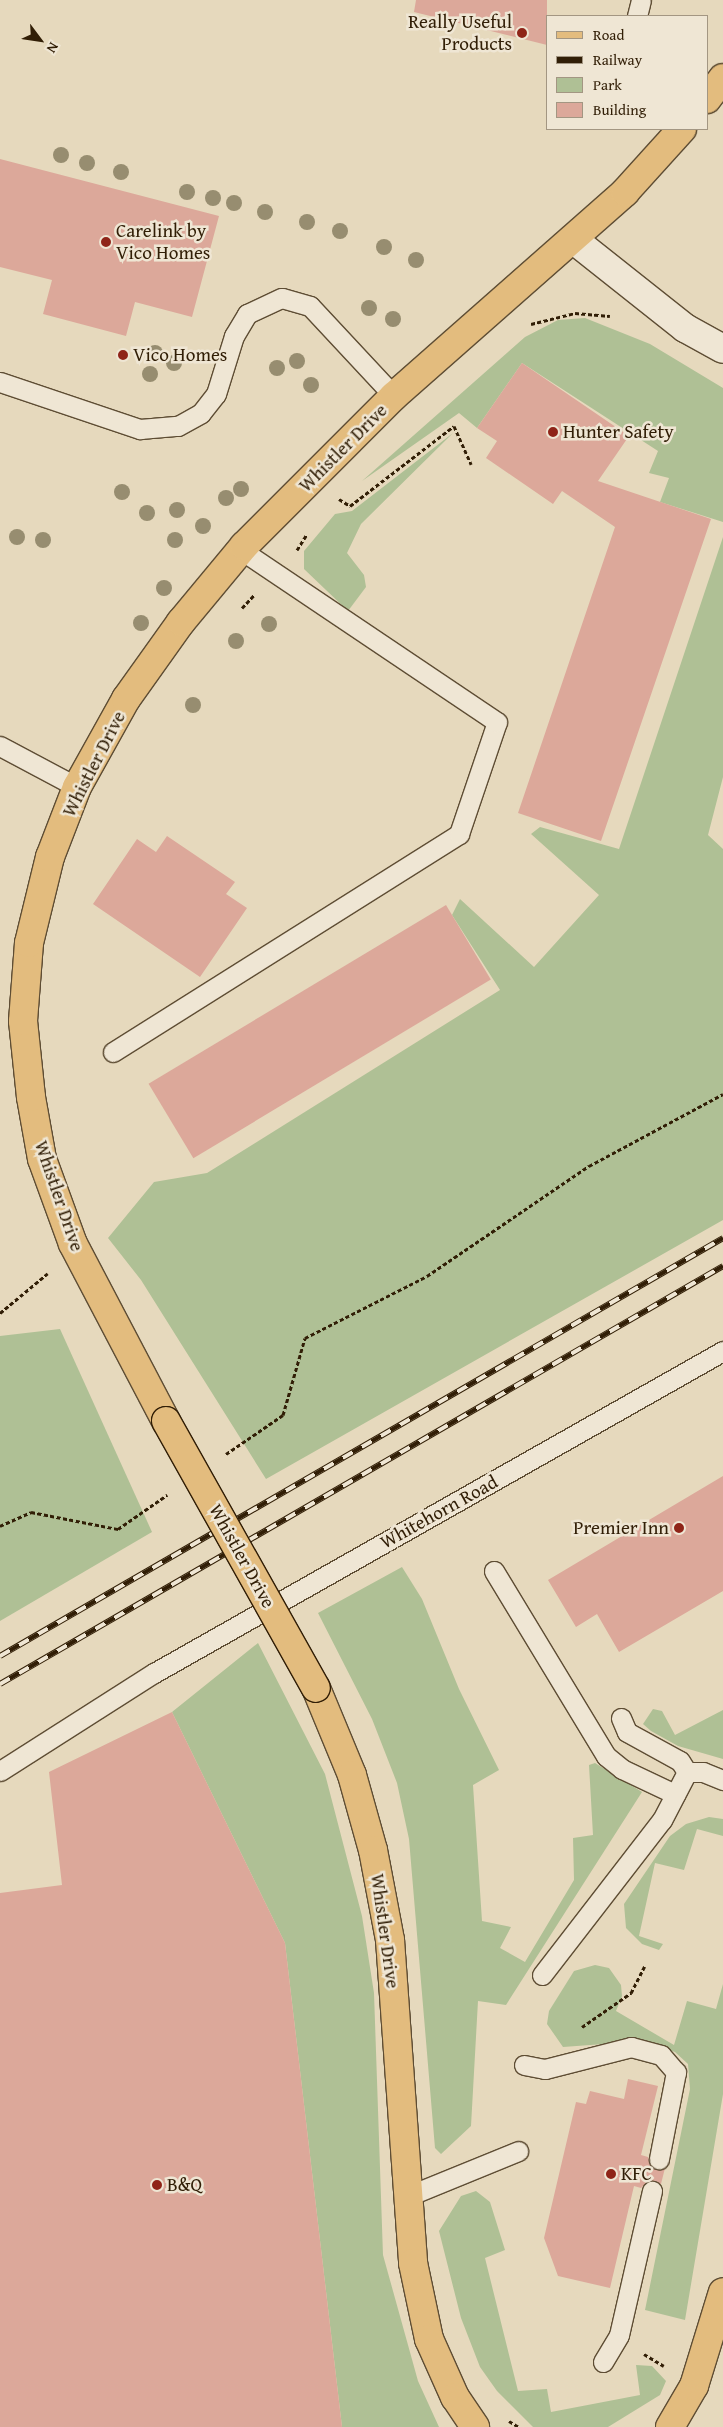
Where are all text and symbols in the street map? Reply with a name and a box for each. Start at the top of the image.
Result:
place label: Really Useful Products [408,11,512,55]
north arrow [15,15,65,65]
legend [546,15,708,130]
text: Road [593,24,624,45]
marker: Really Useful Products [516,27,528,39]
text: N [42,39,64,57]
text: Railway [593,49,642,70]
text: Park [593,74,622,95]
text: Building [593,99,646,120]
place label: Carelink by Vico Homes [116,220,210,264]
marker: Carelink by Vico Homes [100,236,112,248]
place label: Vico Homes [133,344,227,366]
marker: Vico Homes [117,349,129,361]
street label: Whistler Drive [294,399,392,497]
place label: Hunter Safety [563,421,674,443]
marker: Hunter Safety [547,426,559,438]
street label: Whistler Drive [58,707,130,821]
street label: Whistler Drive [29,1138,89,1254]
street label: Whitehorn Road [376,1470,502,1554]
street label: Whistler Drive [204,1500,280,1612]
place label: Premier Inn [573,1517,669,1539]
marker: Premier Inn [673,1522,685,1534]
street label: Whistler Drive [366,1872,404,1990]
place label: KFC [621,2163,652,2185]
marker: KFC [605,2168,617,2180]
place label: B&Q [167,2174,202,2196]
marker: B&Q [151,2179,163,2191]

